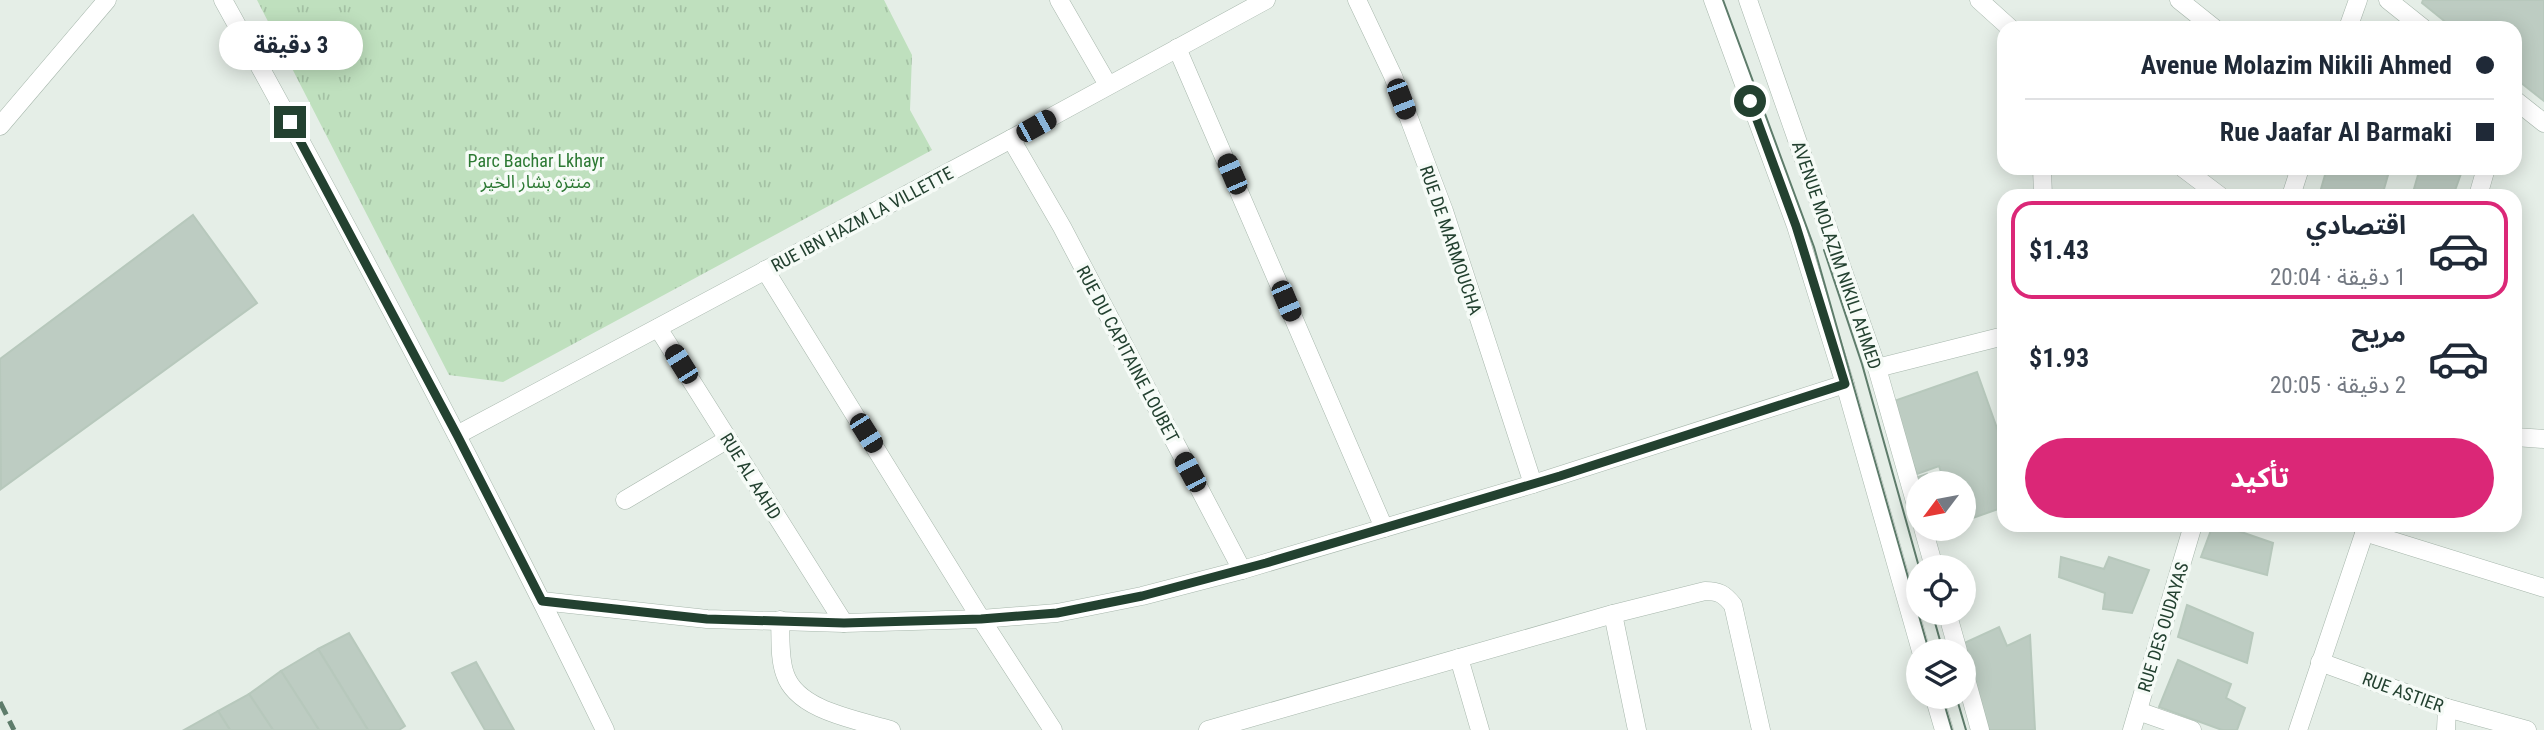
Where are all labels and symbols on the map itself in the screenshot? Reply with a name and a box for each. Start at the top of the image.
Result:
callout: 3 دقيقة [218,20,362,69]
car [1384,76,1419,122]
route start [1734,85,1766,117]
route end [274,106,306,138]
car [1013,107,1060,145]
street label: AVENUE MOLAZIM NIKILI AHMED [1788,138,1886,372]
park label: Parc Bachar Lkhayr منتزه بشار الخير [468,150,605,193]
car [1215,151,1250,197]
street label: RUE IBN HAZM LA VILLETTE [767,162,957,276]
street label: RUE DE MARMOUCHA [1416,163,1487,318]
street label: RUE DU CAPITAINE LOUBET [1072,262,1184,446]
car [1269,278,1304,324]
car [661,341,702,387]
car [846,410,887,456]
street label: RUE AL AAHD [716,429,786,523]
car [1171,449,1210,495]
north arrow [1906,471,1976,541]
street label: RUE DES OUDAYAS [2133,560,2193,694]
street label: RUE ASTIER [2360,668,2447,717]

